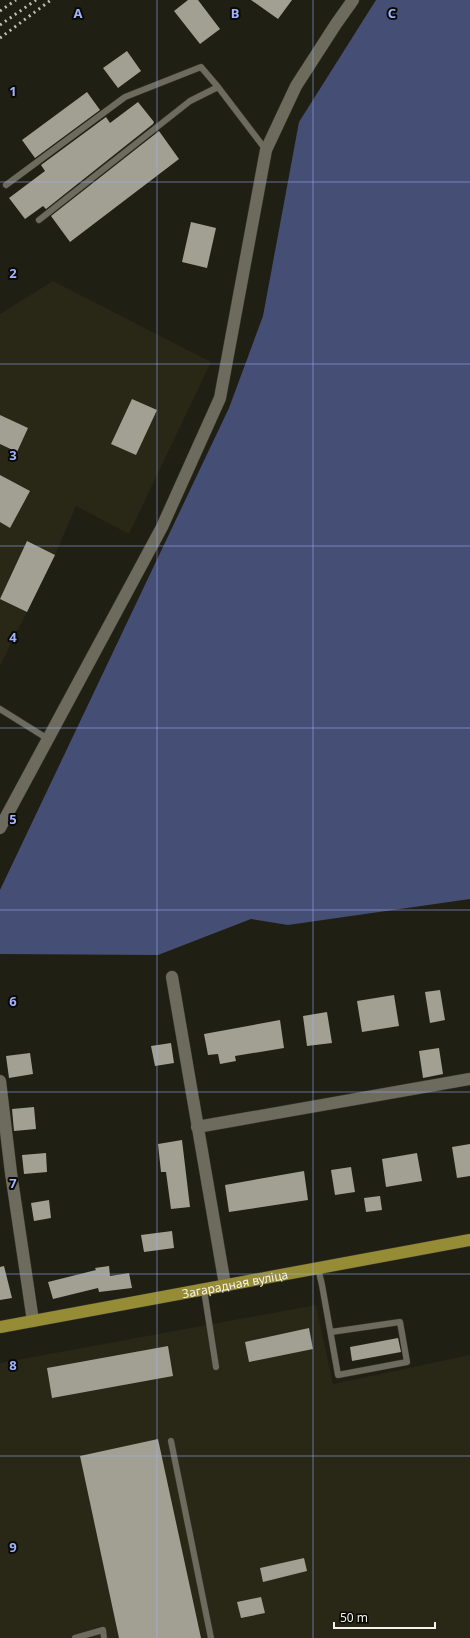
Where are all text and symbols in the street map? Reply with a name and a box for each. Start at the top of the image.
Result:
text: A [74,4,83,22]
text: B [231,4,239,22]
text: C [388,4,396,22]
text: 1 [9,82,17,100]
text: 2 [9,264,17,282]
text: 3 [9,446,17,464]
text: 4 [9,628,17,646]
text: 5 [9,810,17,828]
text: 6 [9,992,17,1010]
text: 7 [9,1174,17,1192]
street label: Загарадная вуліца [181,1265,289,1302]
text: 8 [9,1356,17,1374]
text: 9 [9,1538,17,1556]
scale bar [334,1604,435,1630]
text: 50 m [340,1609,368,1626]

